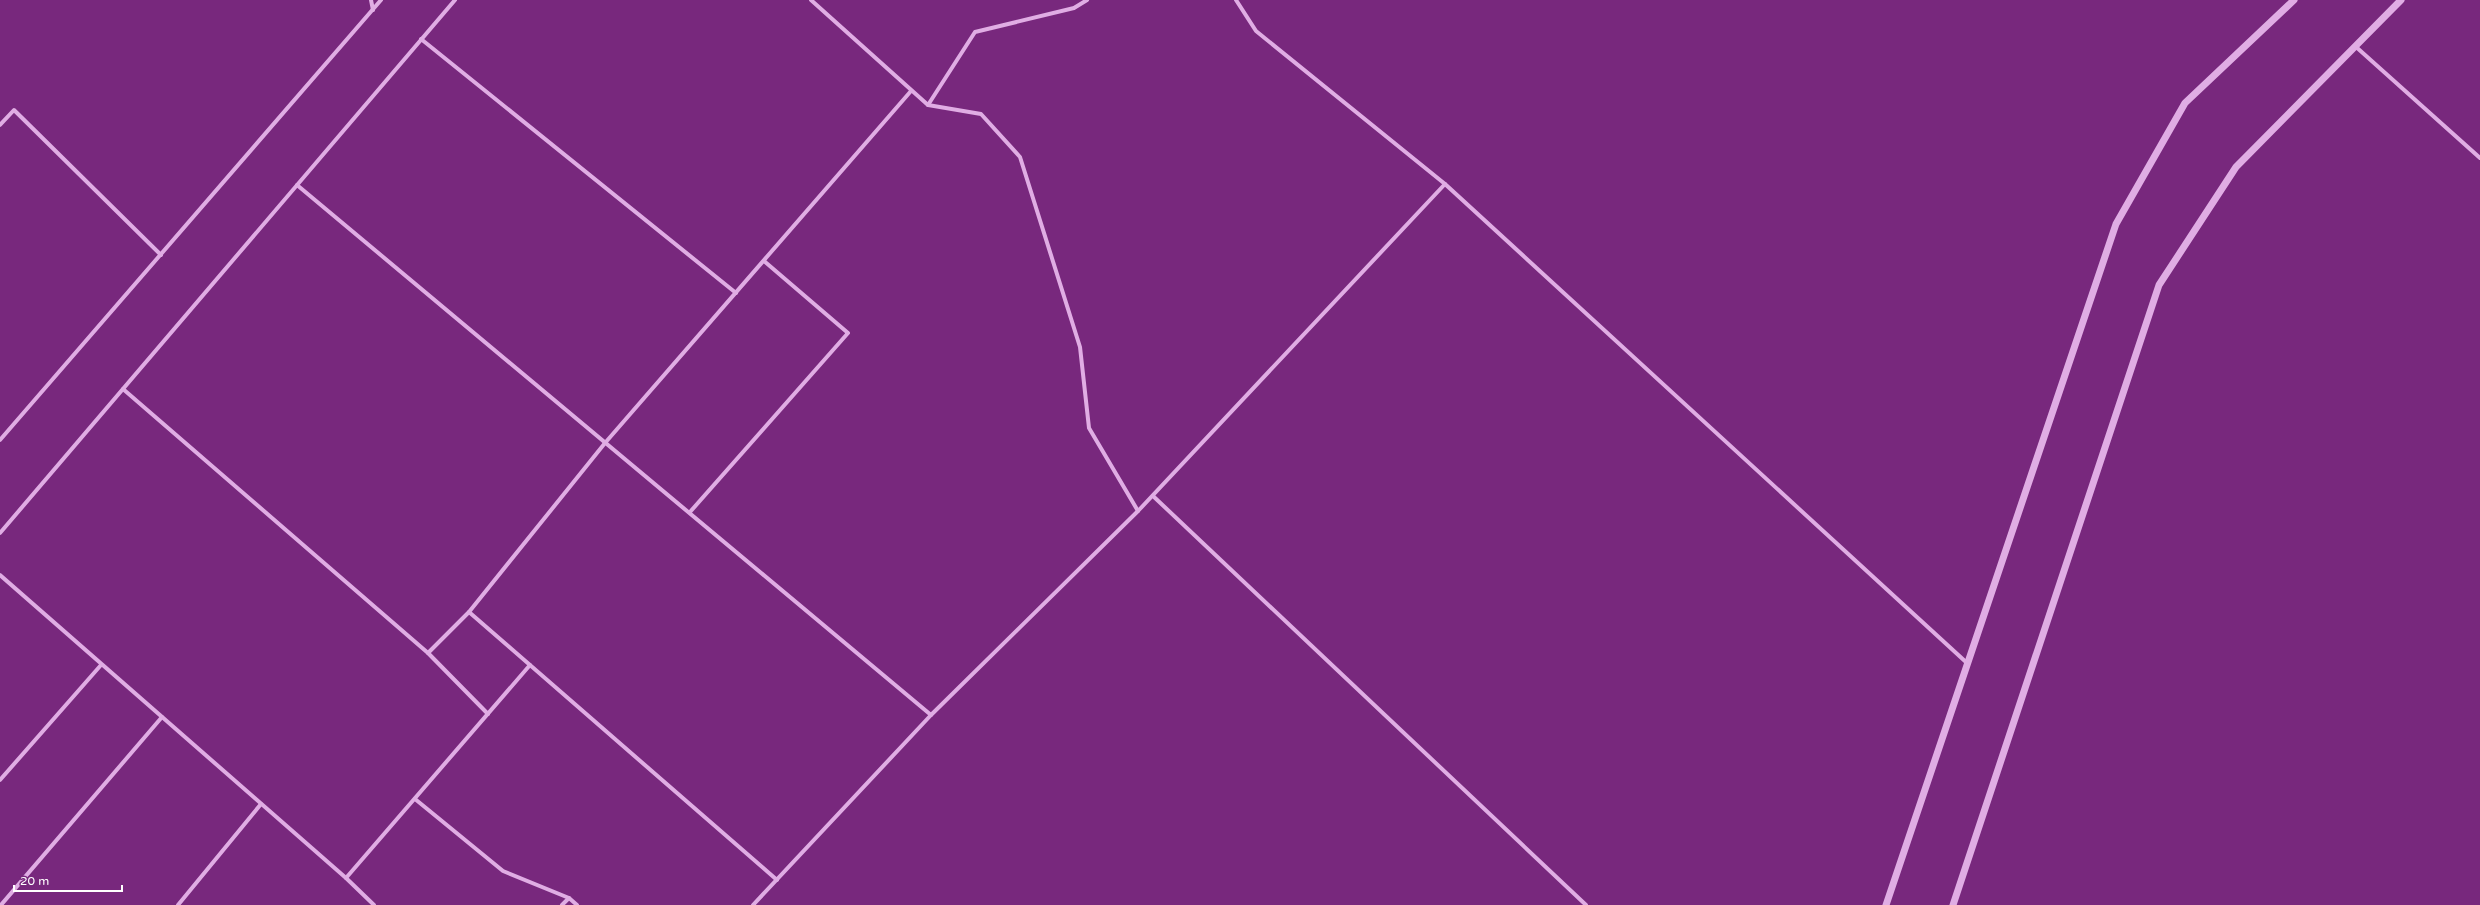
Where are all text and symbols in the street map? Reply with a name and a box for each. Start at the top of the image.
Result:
scale bar [14,867,122,893]
text: 20 m [20,874,49,888]

